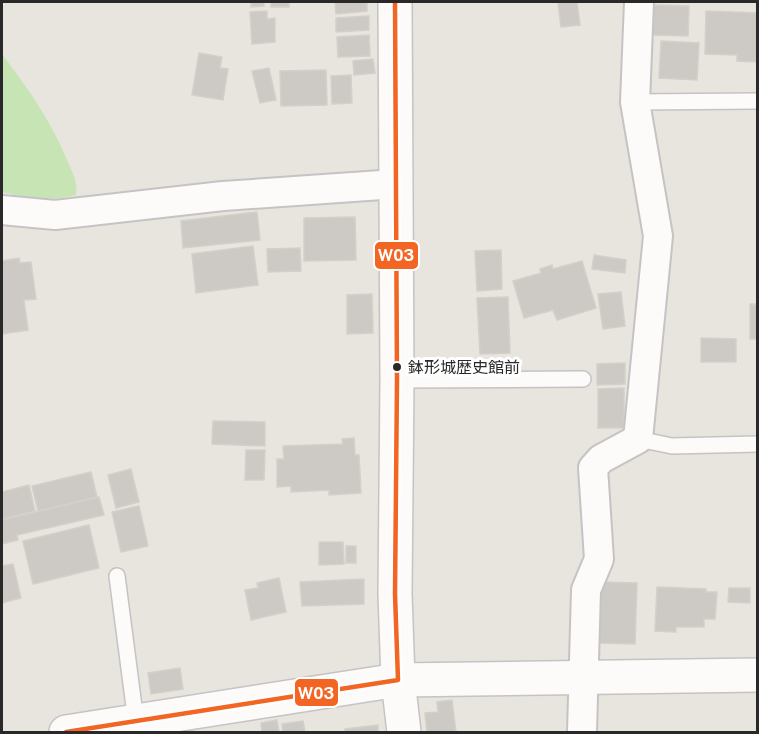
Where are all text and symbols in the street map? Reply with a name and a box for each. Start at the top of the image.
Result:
line badge: W03 [374,241,419,270]
text: W03 [378,246,414,265]
place label: 鉢形城歴史館前 [408,358,520,377]
marker: 鉢形城歴史館前 [391,361,403,373]
line badge: W03 [294,678,339,707]
text: W03 [298,684,334,703]

